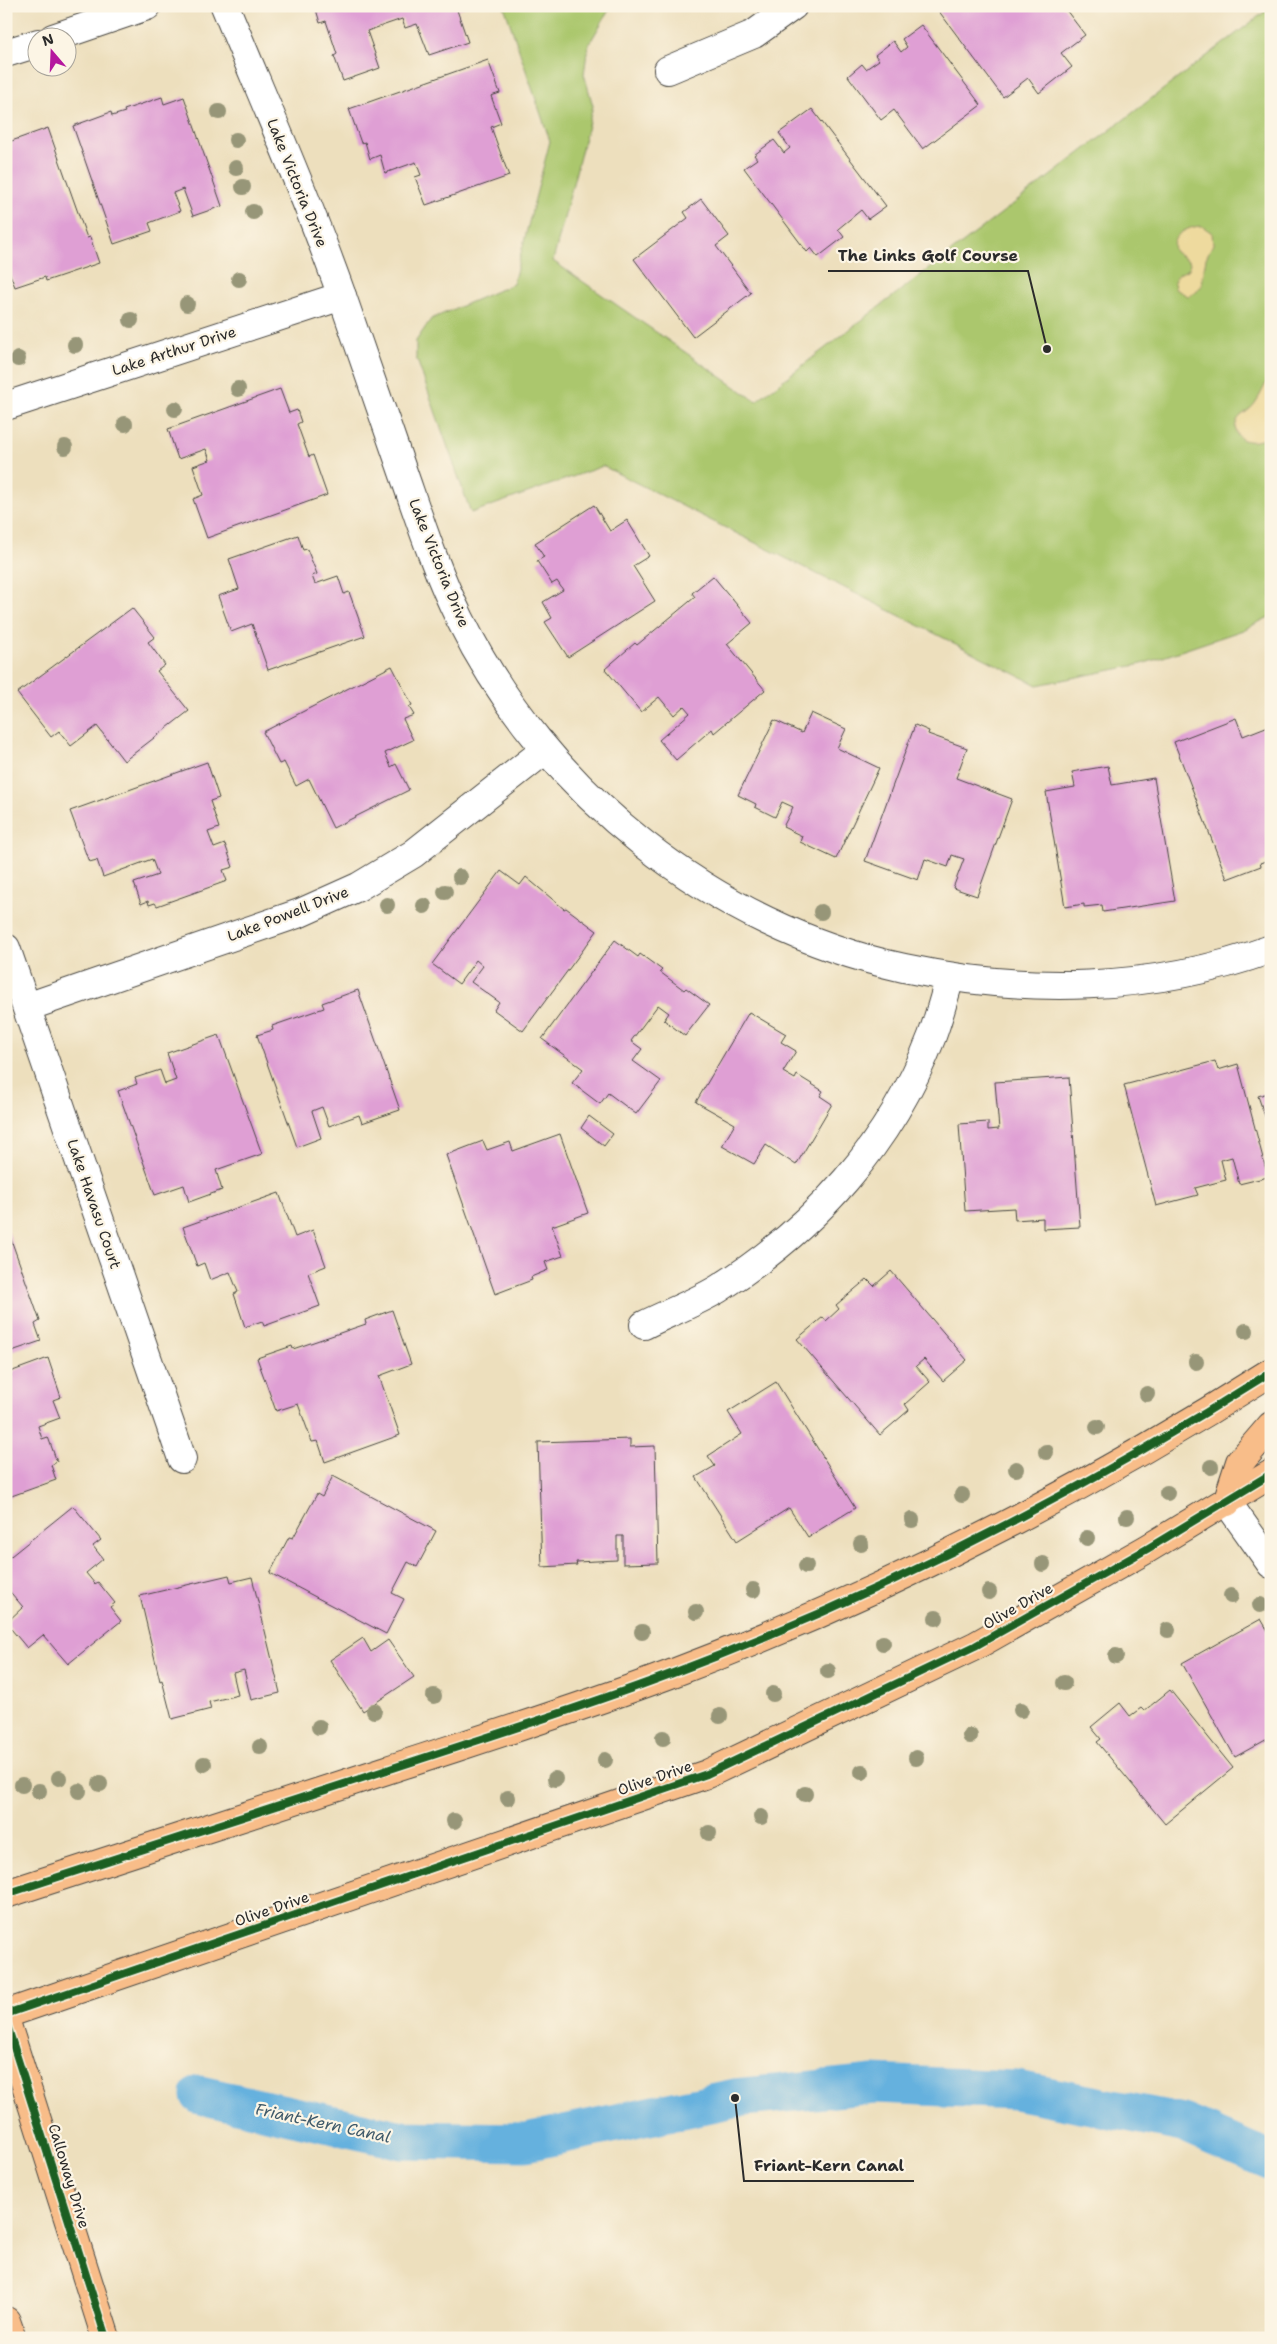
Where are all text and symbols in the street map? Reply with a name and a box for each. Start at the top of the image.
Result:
north arrow [28,28,78,78]
text: N [40,29,56,50]
street label: Lake Victoria Drive [262,116,332,250]
callout: The Links Golf Course [828,240,1028,271]
text: The Links Golf Course [838,245,1019,266]
street label: Lake Arthur Drive [109,321,239,381]
street label: Lake Victoria Drive [404,496,474,630]
street label: Lake Powell Drive [224,882,352,946]
street label: Lake Havasu Court [62,1136,126,1272]
street label: Olive Drive [979,1578,1057,1634]
street label: Olive Drive [615,1756,695,1800]
street label: Olive Drive [232,1887,312,1931]
water label: Friant-Kern Canal [253,2098,393,2148]
street label: Calloway Drive [44,2121,94,2231]
callout: Friant-Kern Canal [744,2150,914,2181]
text: Friant-Kern Canal [754,2155,904,2176]

